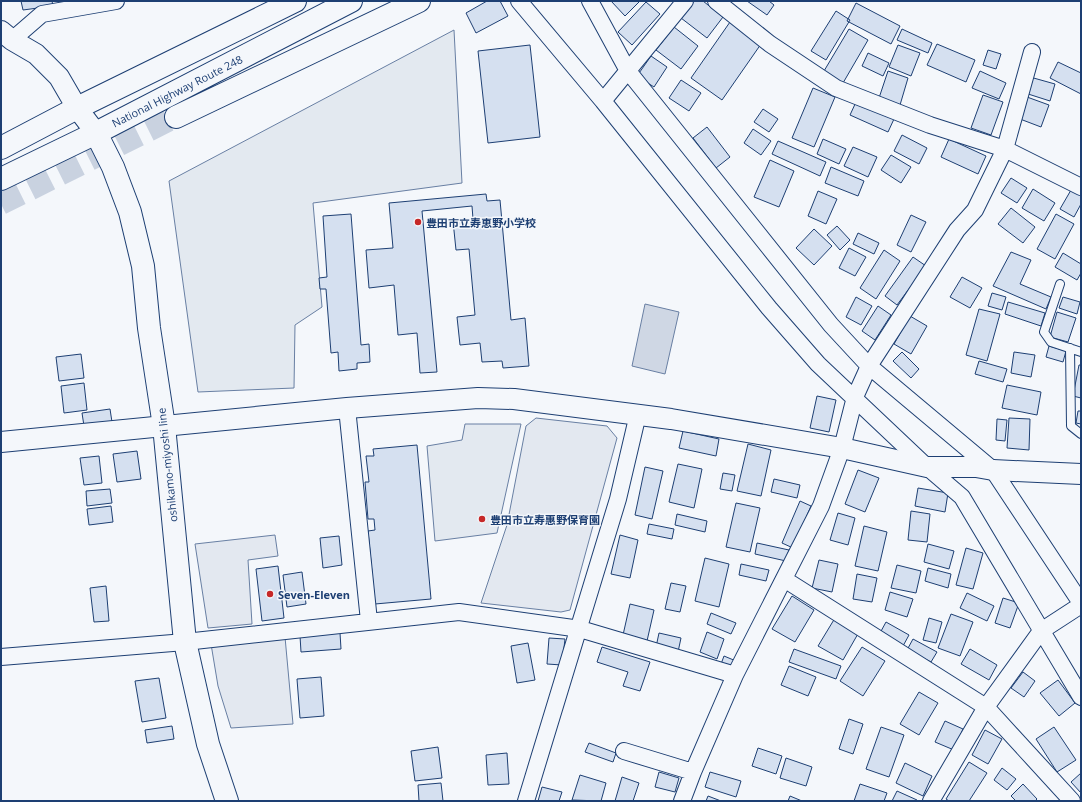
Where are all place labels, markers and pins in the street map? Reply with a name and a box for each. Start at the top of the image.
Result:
place label: 豊田市立寿恵野小学校 [426,215,536,230]
marker: 豊田市立寿恵野小学校 [413,217,423,227]
place label: 豊田市立寿惠野保育園 [490,512,600,527]
marker: 豊田市立寿惠野保育園 [477,514,487,524]
place label: Seven-Eleven [278,587,350,602]
marker: Seven-Eleven [265,589,275,599]

